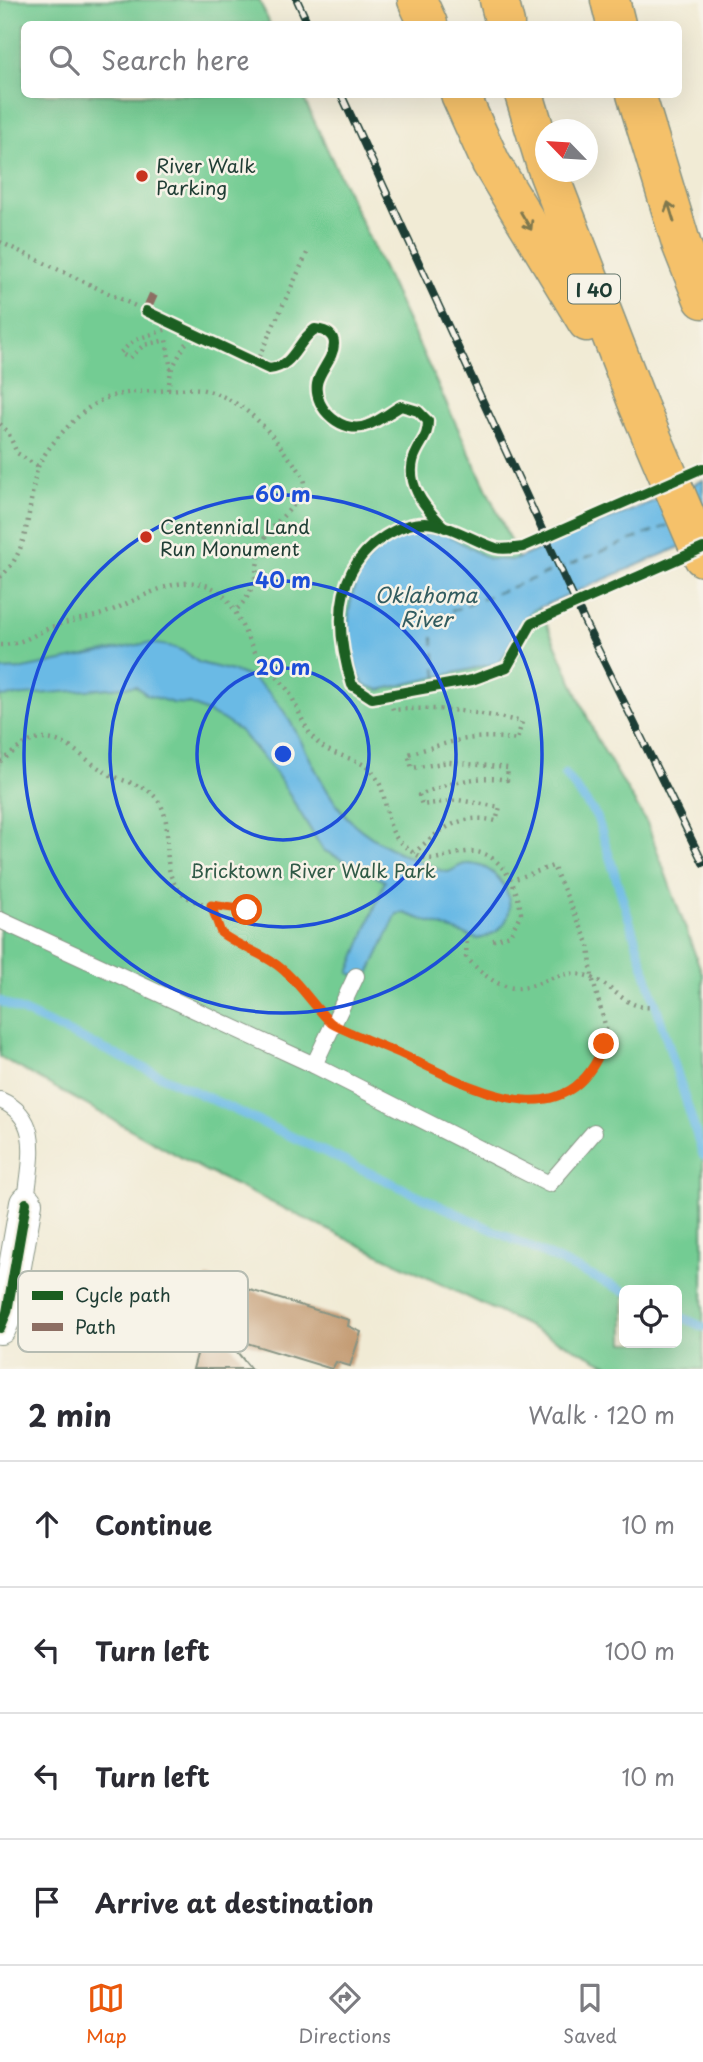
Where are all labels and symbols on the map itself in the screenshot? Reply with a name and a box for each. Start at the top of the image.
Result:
north arrow [535,119,598,182]
place label: River Walk Parking [156,151,256,201]
marker: River Walk Parking [134,168,150,184]
one-way arrow [664,201,677,223]
one-way arrow [520,211,534,231]
road number: I 40 [568,274,620,304]
text: 60 m [255,477,311,509]
place label: Centennial Land Run Monument [160,512,310,562]
marker: Centennial Land Run Monument [138,529,154,545]
text: 40 m [255,563,311,595]
water label: Oklahoma River [375,578,478,634]
text: 20 m [256,650,310,682]
centre of rings [271,742,295,766]
park label: Bricktown River Walk Park [190,856,437,884]
route start [231,894,262,925]
route end [588,1028,619,1059]
legend [18,1271,248,1352]
text: Cycle path [75,1280,171,1308]
text: Path [75,1312,116,1340]

